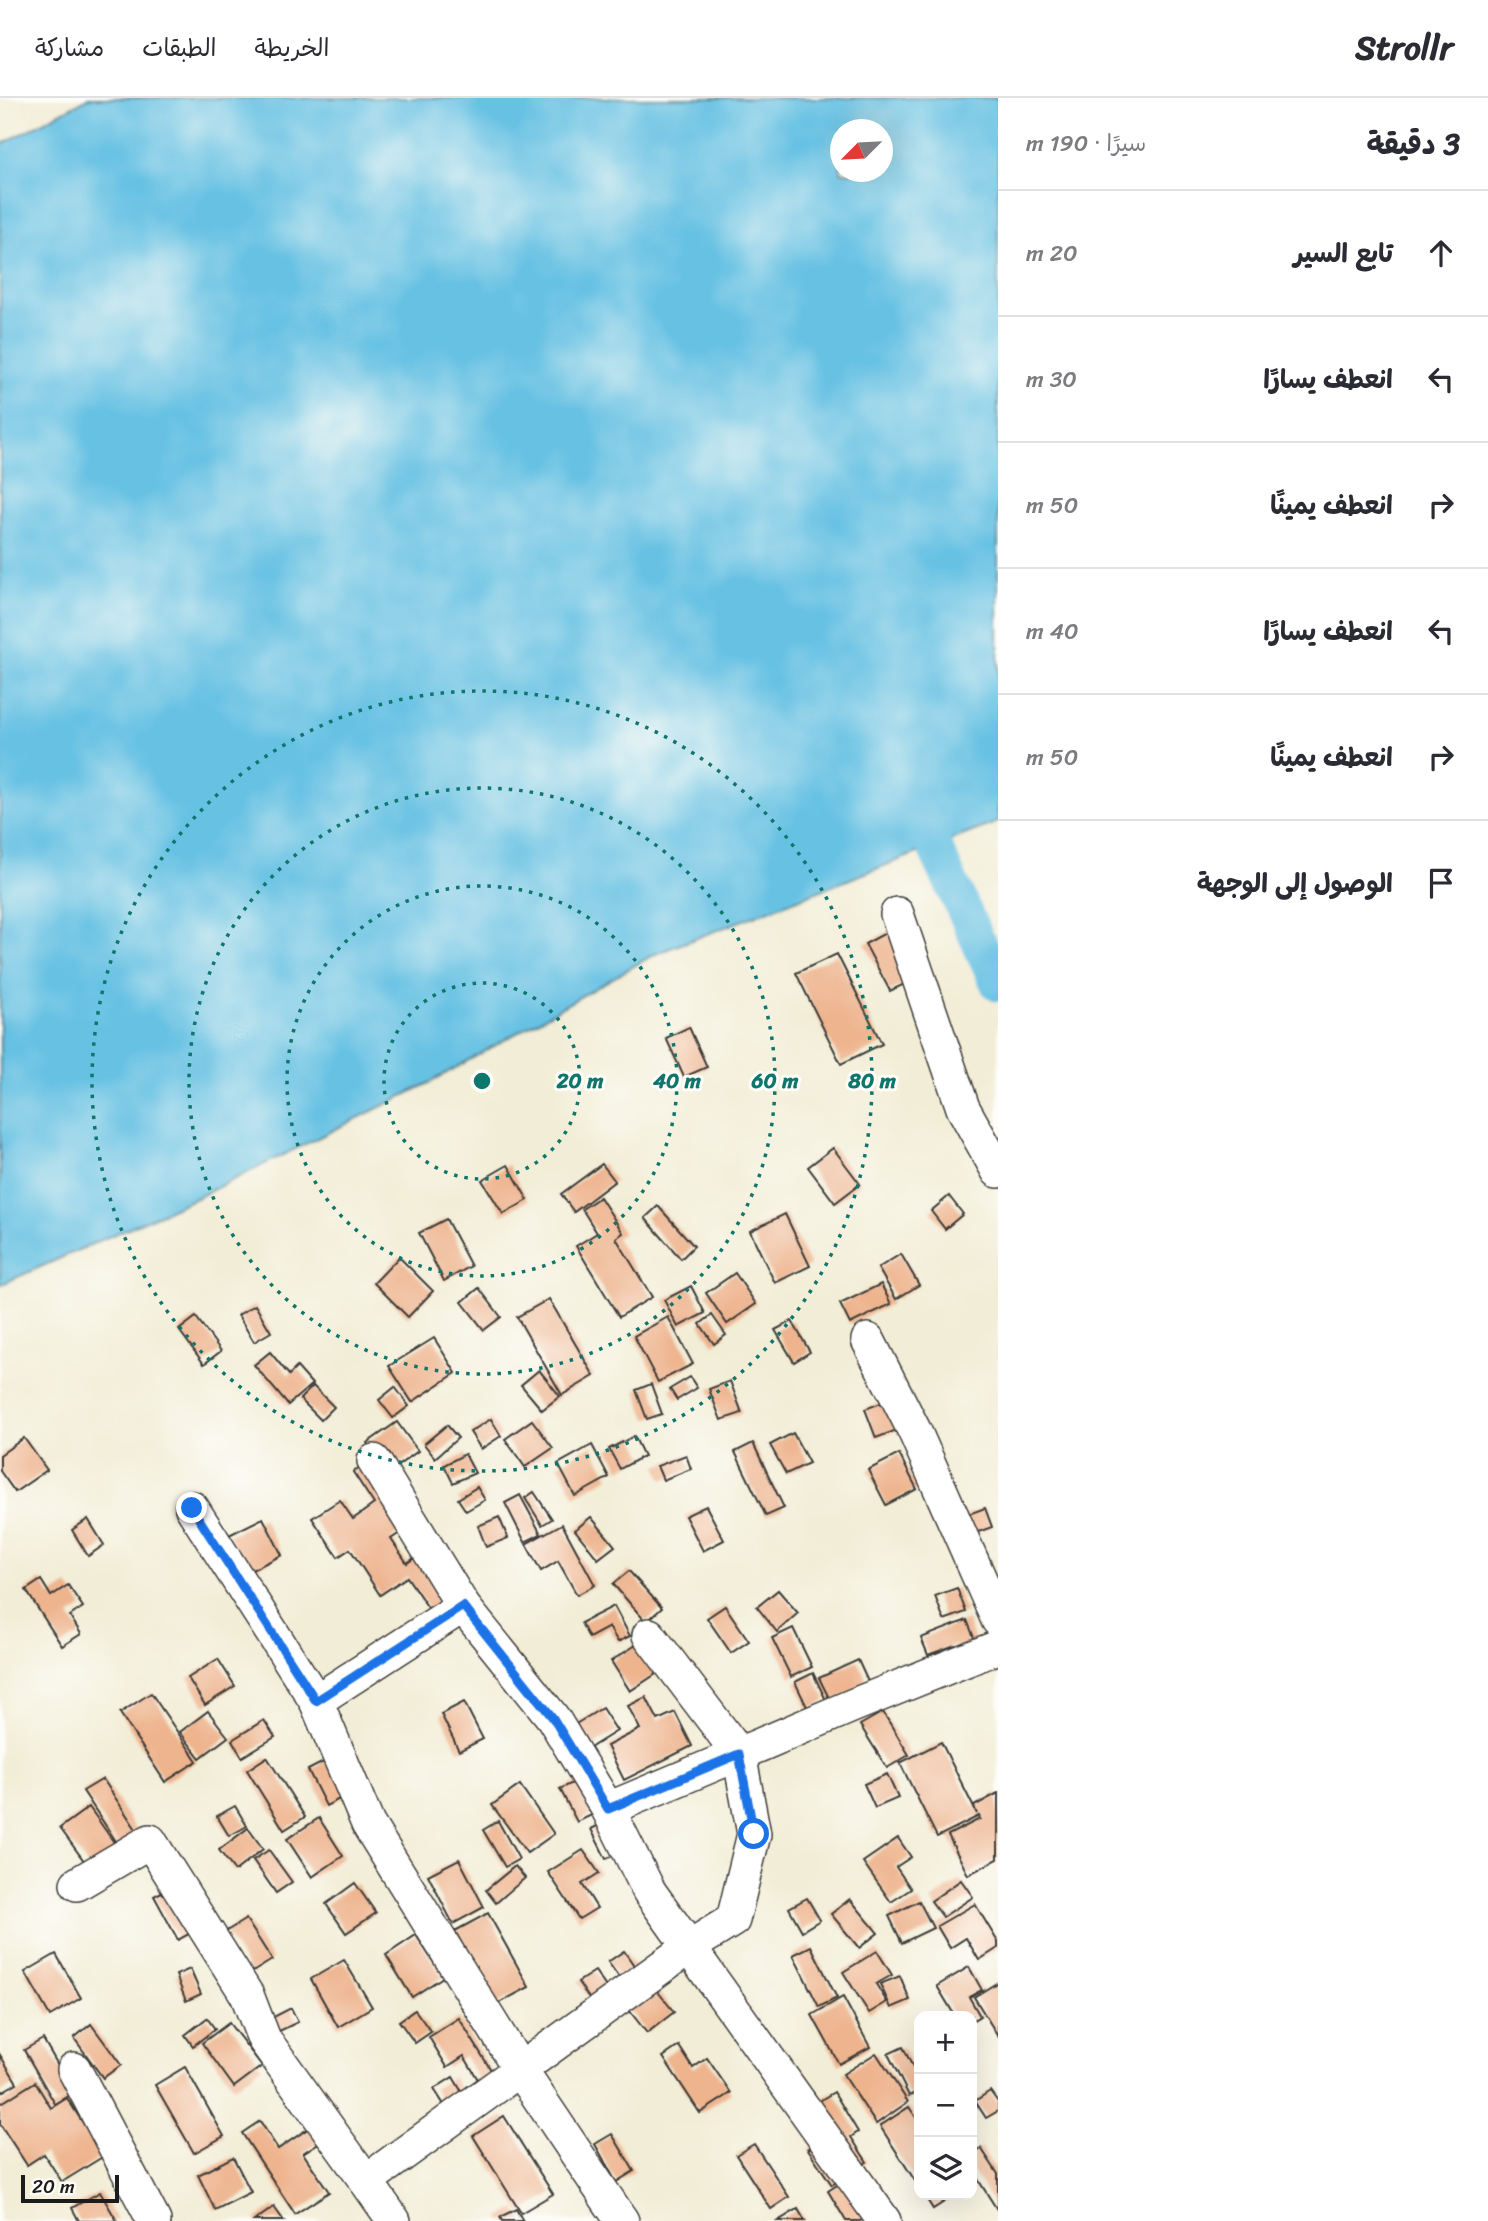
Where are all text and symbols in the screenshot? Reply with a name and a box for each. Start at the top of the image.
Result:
text: Strollr [1355,19,1453,77]
text: مشاركة [35,27,104,69]
text: الطبقات [142,27,217,69]
text: الخريطة [255,27,329,69]
text: 3 دقيقة [1367,117,1460,171]
north arrow [830,119,893,182]
text: سيرًا · 190 m [1026,123,1146,164]
text: تابع السير [1294,230,1393,276]
text: 20 m [1026,233,1077,274]
icon: ahead [1422,234,1460,272]
text: انعطف يسارًا [1263,356,1393,402]
text: 30 m [1026,359,1077,400]
icon: left [1422,360,1460,398]
text: انعطف يمينًا [1270,482,1393,528]
text: 50 m [1026,485,1078,526]
icon: right [1422,486,1460,524]
text: انعطف يسارًا [1263,608,1393,654]
text: 40 m [1026,611,1079,652]
icon: left [1422,612,1460,650]
text: انعطف يمينًا [1270,734,1393,780]
text: 50 m [1026,737,1078,778]
icon: right [1422,738,1460,776]
text: الوصول إلى الوجهة [1197,860,1393,906]
icon: arrive [1422,864,1460,902]
text: 20 m [556,1062,604,1100]
text: 40 m [652,1062,702,1100]
text: 60 m [751,1062,799,1100]
text: 80 m [847,1062,897,1100]
centre of rings [470,1069,494,1093]
route end [176,1492,207,1523]
route start [738,1818,769,1849]
map controls [914,2011,977,2200]
button: + [914,2011,977,2074]
button: − [914,2074,977,2137]
button: layers [914,2137,977,2200]
text: 20 m [32,2170,75,2203]
scale bar [21,2172,119,2204]

